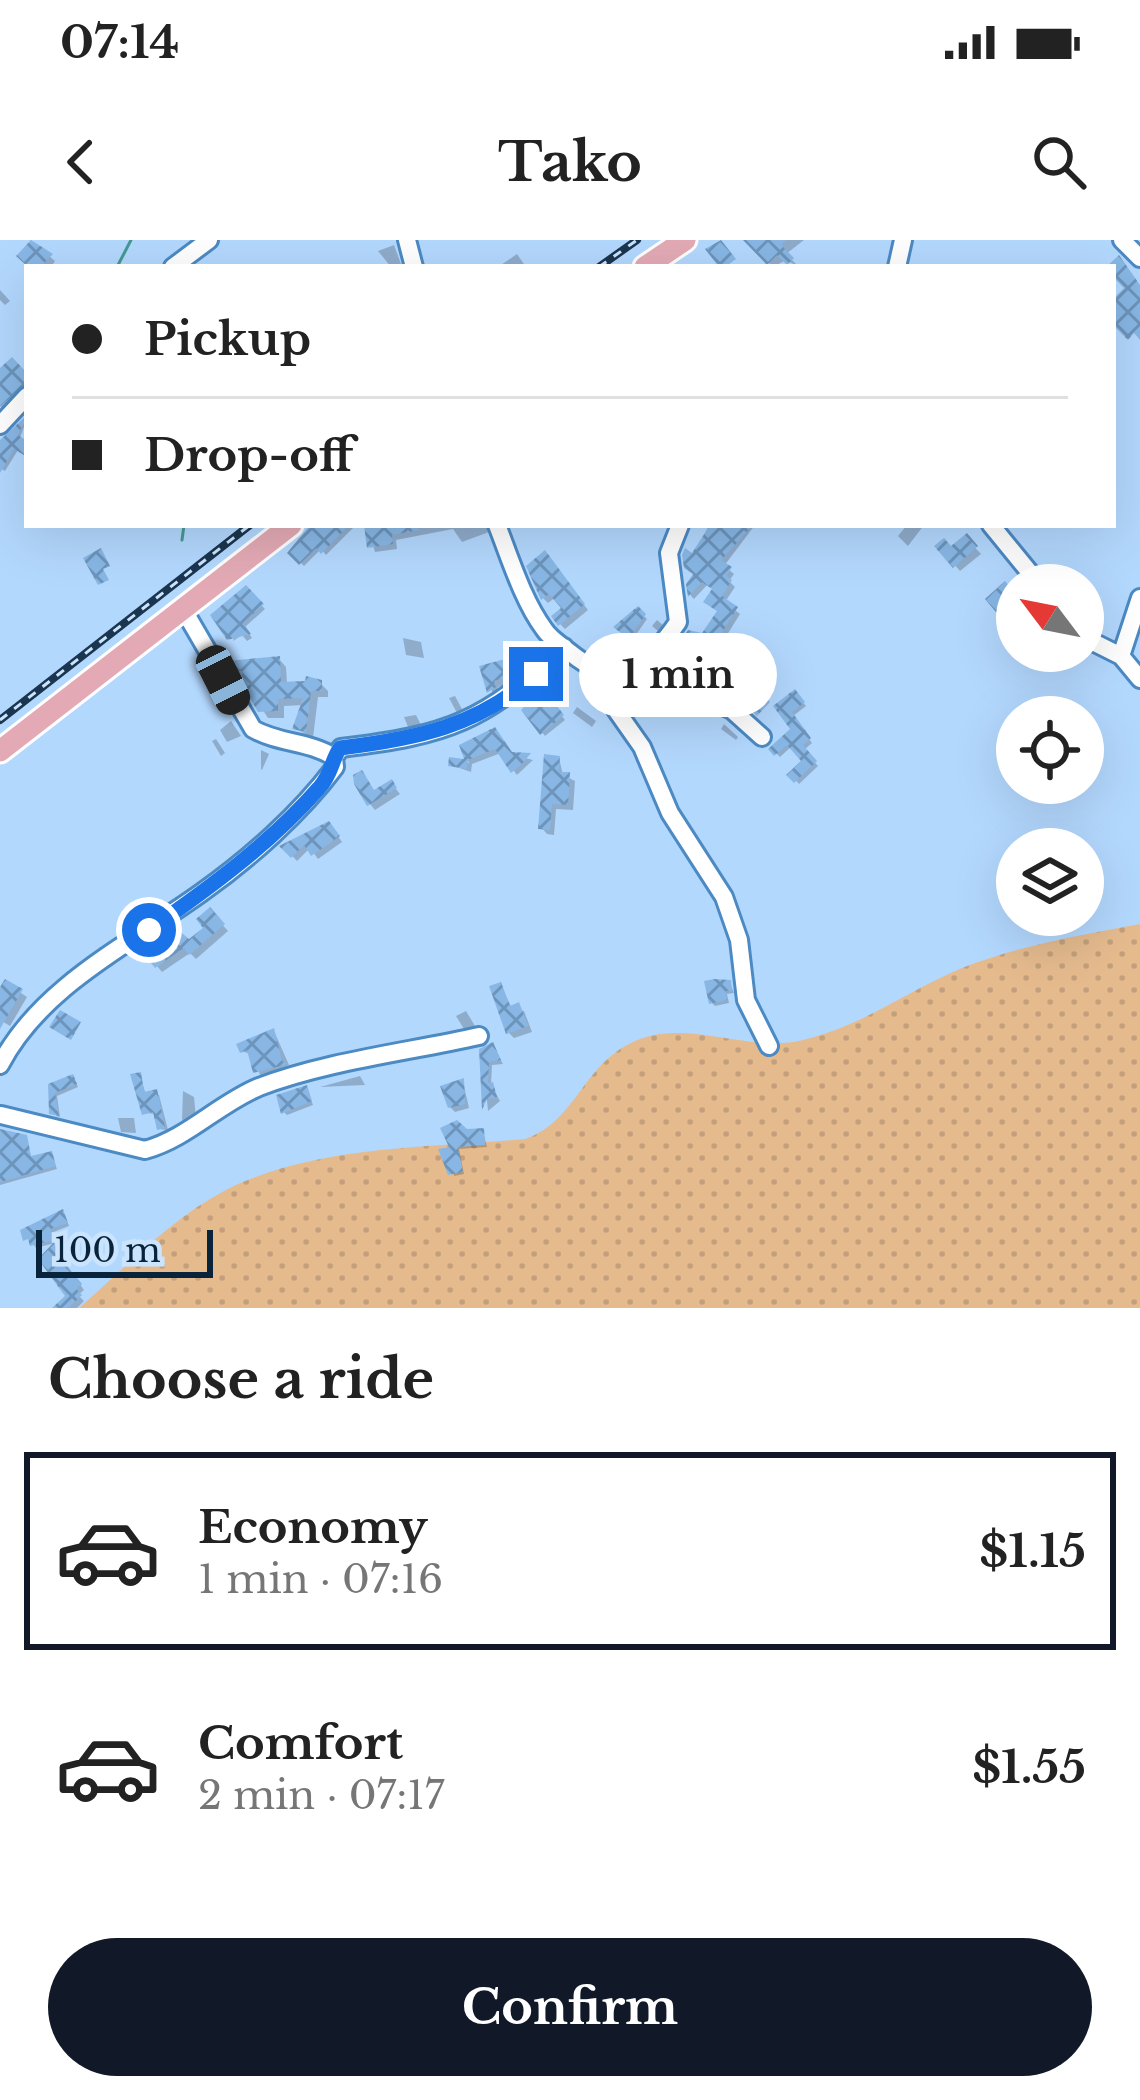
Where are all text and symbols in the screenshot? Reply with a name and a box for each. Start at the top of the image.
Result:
text: 07:14 [60,14,179,70]
icon: back [48,129,114,195]
text: Tako [498,129,642,196]
icon: search [1026,129,1092,195]
text: Pickup [144,311,311,367]
text: Drop-off [144,427,354,483]
north arrow [996,564,1104,672]
map controls [996,564,1104,936]
callout: 1 min [578,632,776,716]
car [191,640,255,720]
route end [509,647,563,701]
text: 1 min [622,650,734,699]
button: locate [996,696,1104,804]
button: layers [996,828,1104,936]
route start [122,903,176,957]
scale bar [36,1224,213,1277]
text: 100 m [54,1230,161,1271]
text: Choose a ride [48,1346,434,1413]
icon: car [54,1497,162,1605]
text: Economy [198,1499,428,1555]
text: $1.15 [979,1523,1086,1579]
text: 1 min · 07:16 [198,1555,443,1604]
icon: car [54,1713,162,1821]
text: Comfort [198,1715,403,1771]
text: $1.55 [972,1739,1086,1795]
text: 2 min · 07:17 [198,1771,444,1820]
button: Confirm [48,1938,1092,2076]

